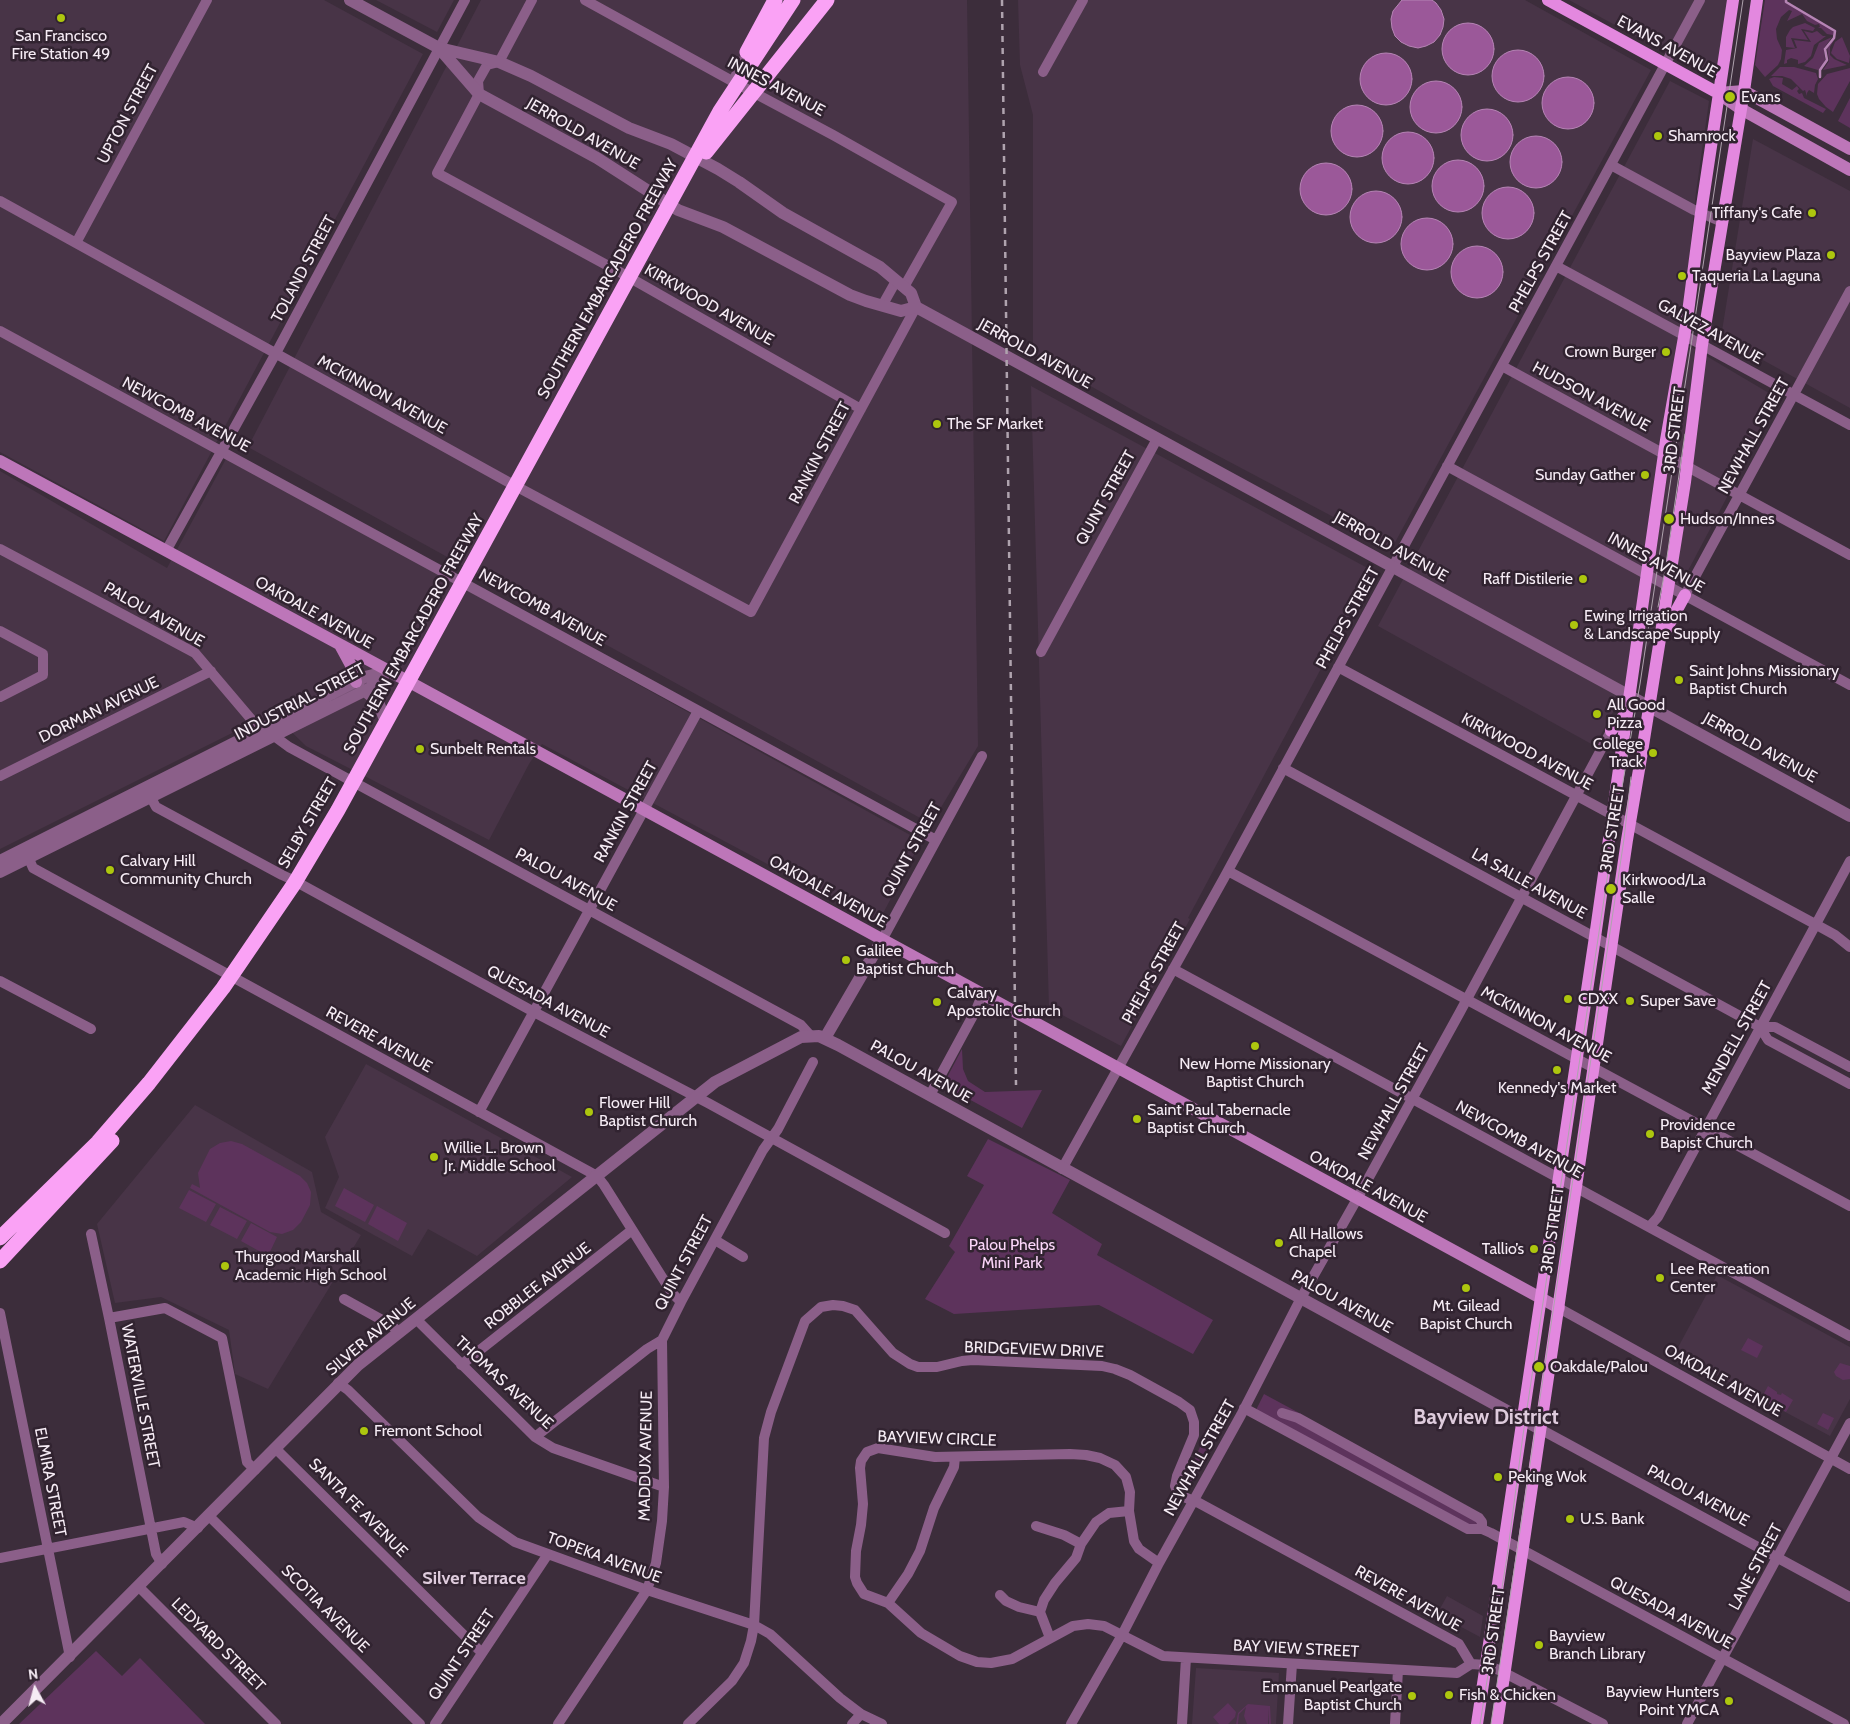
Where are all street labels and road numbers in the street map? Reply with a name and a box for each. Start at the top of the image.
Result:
street label: EVANS AVENUE [1614,12,1720,82]
street label: INNES AVENUE [724,53,828,121]
street label: UPTON STREET [94,61,162,167]
street label: JERROLD AVENUE [523,94,643,174]
street label: SOUTHERN EMBARCADERO FREEWAY [534,156,682,402]
street label: PHELPS STREET [1505,208,1577,316]
street label: TOLAND STREET [268,212,340,326]
street label: KIRKWOOD AVENUE [641,260,777,350]
street label: GALVEZ AVENUE [1654,295,1766,369]
street label: JERROLD AVENUE [975,315,1095,393]
street label: MCKINNON AVENUE [314,351,450,439]
street label: HUDSON AVENUE [1529,358,1653,436]
street label: NEWCOMB AVENUE [119,373,253,457]
street label: NEWHALL STREET [1714,375,1794,497]
street label: 3RD STREET [1660,385,1690,475]
street label: RANKIN STREET [785,399,855,507]
street label: QUINT STREET [1072,447,1140,549]
street label: JERROLD AVENUE [1331,508,1451,586]
street label: SOUTHERN EMBARCADERO FREEWAY [340,511,488,757]
street label: INNES AVENUE [1604,528,1708,598]
street label: PHELPS STREET [1312,564,1384,672]
street label: NEWCOMB AVENUE [475,565,609,651]
street label: OAKDALE AVENUE [252,573,376,653]
street label: PALOU AVENUE [100,578,208,652]
street label: INDUSTRIAL STREET [231,659,369,745]
street label: DORMAN AVENUE [36,673,162,747]
street label: KIRKWOOD AVENUE [1458,709,1596,795]
street label: JERROLD AVENUE [1700,709,1820,787]
street label: RANKIN STREET [590,758,662,866]
street label: SELBY STREET [274,774,342,872]
street label: 3RD STREET [1597,784,1629,874]
street label: QUINT STREET [878,799,946,901]
street label: PALOU AVENUE [512,844,620,916]
street label: LA SALLE AVENUE [1468,844,1590,924]
street label: OAKDALE AVENUE [766,852,890,932]
street label: PHELPS STREET [1118,919,1190,1027]
street label: QUESADA AVENUE [483,962,613,1042]
street label: MENDELL STREET [1698,978,1776,1098]
street label: MCKINNON AVENUE [1477,982,1615,1068]
street label: REVERE AVENUE [322,1003,436,1077]
street label: PALOU AVENUE [867,1036,975,1108]
street label: NEWHALL STREET [1354,1041,1434,1163]
street label: NEWCOMB AVENUE [1452,1097,1586,1183]
street label: OAKDALE AVENUE [1306,1147,1430,1227]
street label: 3RD STREET [1537,1185,1569,1275]
street label: QUINT STREET [651,1212,717,1314]
street label: ROBBLEE AVENUE [481,1238,595,1334]
street label: PALOU AVENUE [1288,1266,1396,1338]
street label: SILVER AVENUE [322,1294,420,1380]
street label: WATERVILLE STREET [117,1322,163,1470]
street label: THOMAS AVENUE [451,1333,557,1433]
street label: BRIDGEVIEW DRIVE [964,1338,1104,1362]
street label: OAKDALE AVENUE [1661,1341,1785,1421]
street label: MADDUX AVENUE [635,1391,657,1521]
street label: NEWHALL STREET [1160,1397,1240,1519]
street label: ELMIRA STREET [30,1426,70,1538]
street label: BAYVIEW CIRCLE [877,1427,997,1451]
street label: SANTA FE AVENUE [305,1455,411,1561]
street label: PALOU AVENUE [1644,1461,1752,1531]
street label: LANE STREET [1725,1520,1787,1614]
street label: TOPEKA AVENUE [544,1528,664,1588]
street label: SCOTIA AVENUE [277,1561,373,1657]
street label: REVERE AVENUE [1351,1562,1465,1636]
street label: QUESADA AVENUE [1606,1573,1736,1653]
street label: 3RD STREET [1478,1586,1510,1676]
street label: LEDYARD STREET [167,1594,269,1696]
street label: QUINT STREET [425,1606,499,1704]
street label: BAY VIEW STREET [1232,1636,1360,1662]

